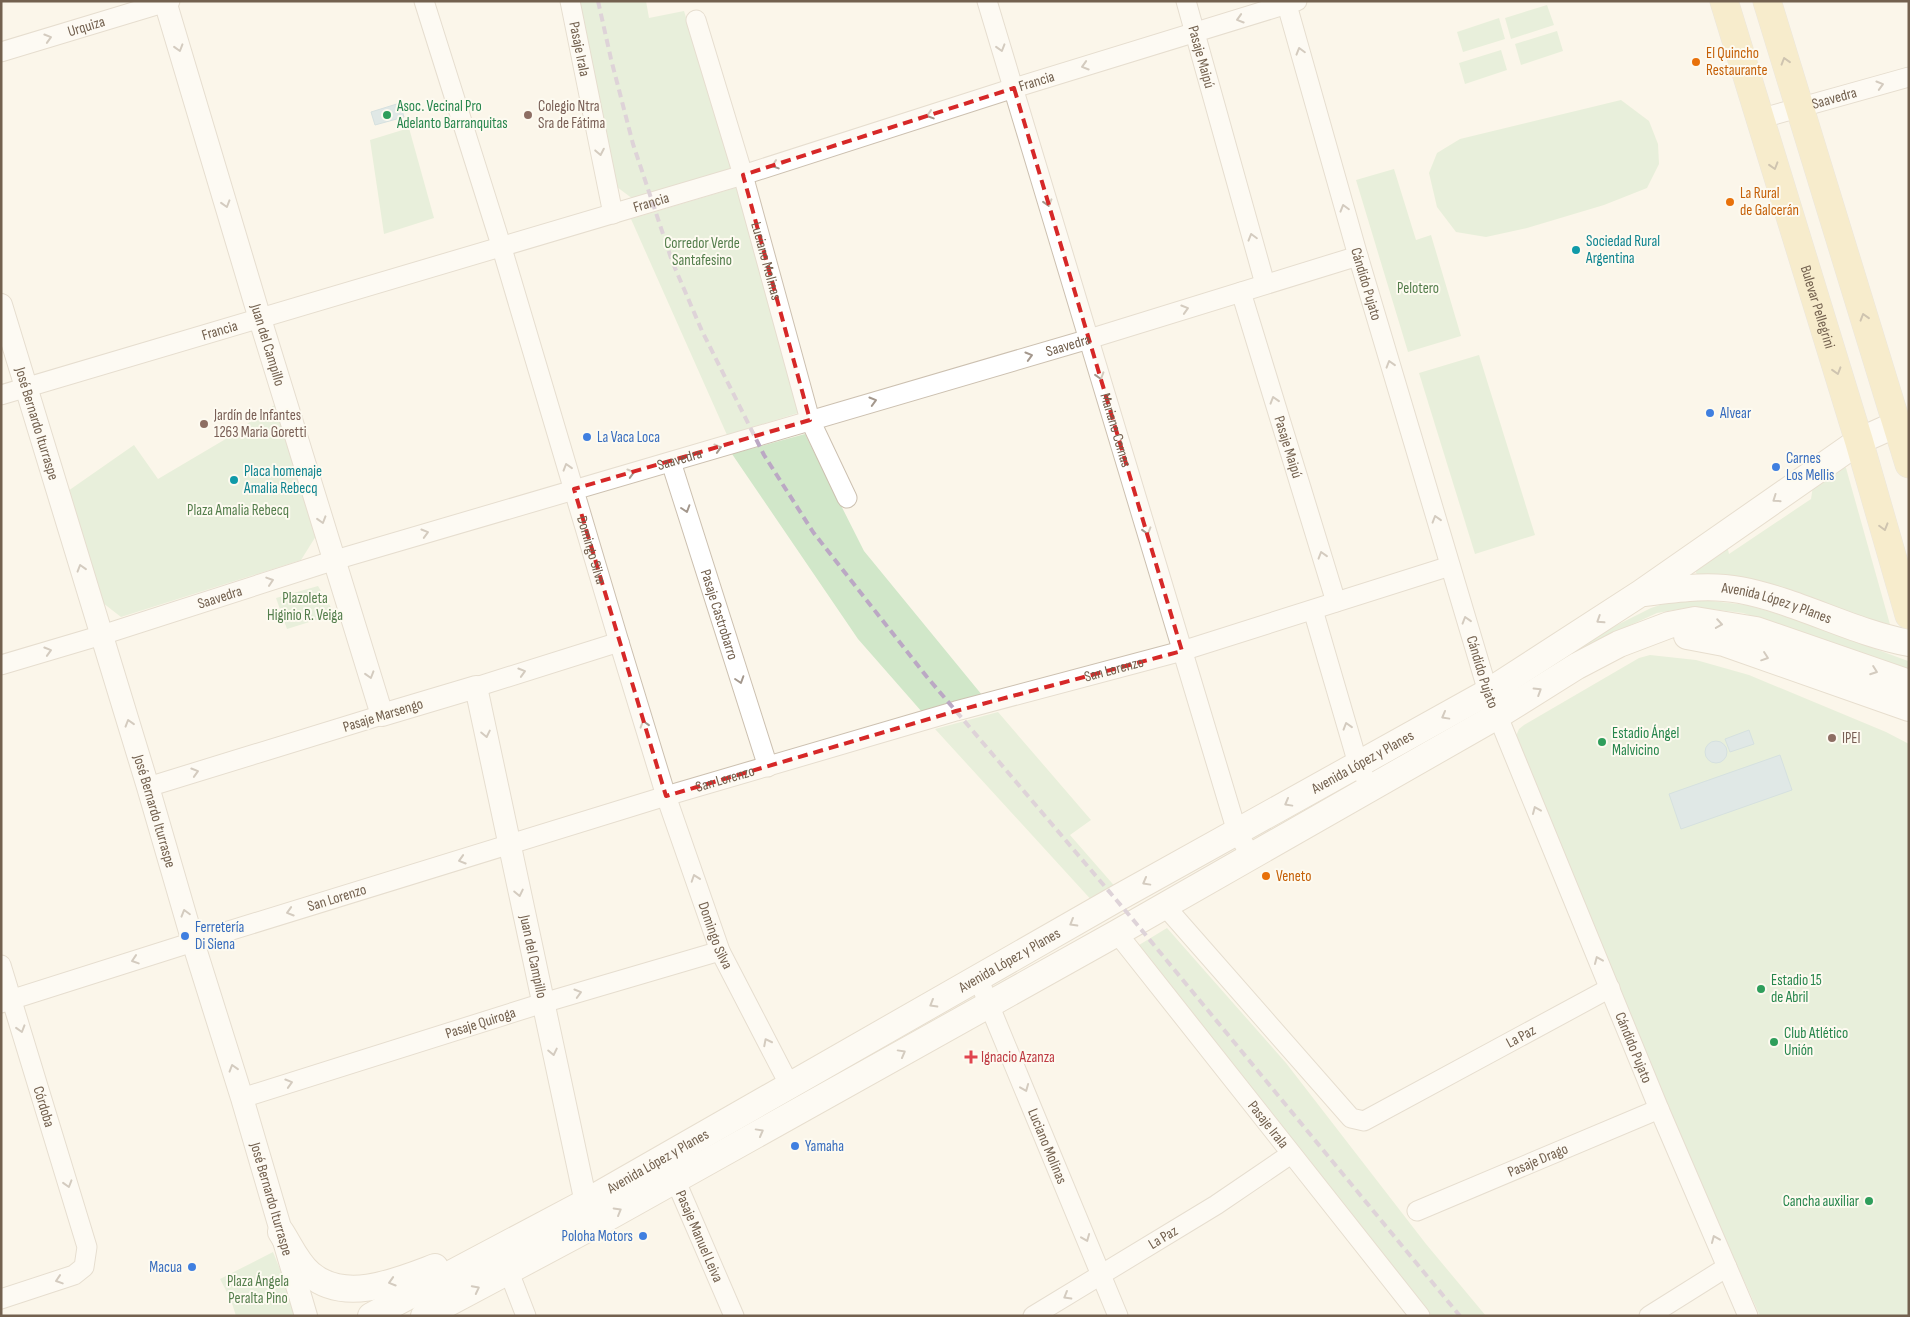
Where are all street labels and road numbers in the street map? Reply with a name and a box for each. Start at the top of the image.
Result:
street label: Urquiza [65,12,108,41]
street label: Pasaje Irala [564,20,594,78]
street label: Pasaje Maipú [1183,24,1219,90]
street label: Francia [1016,67,1057,96]
street label: Saavedra [1810,83,1859,114]
street label: Francia [631,188,672,217]
street label: Luciano Molinas [746,220,786,302]
street label: Cándido Pujato [1346,246,1386,323]
street label: Bulevar Pellegrini [1796,263,1839,351]
street label: Juan del Campillo [246,301,289,388]
street label: Francia [200,316,240,345]
street label: Saavedra [1044,330,1093,361]
street label: José Bernardo Iturraspe [10,364,63,482]
street label: Mariano Comas [1095,391,1136,470]
street label: Pasaje Maipú [1270,414,1306,480]
street label: Saavedra [655,444,704,475]
street label: Domingo Silva [572,514,610,587]
street label: Pasaje Castrobarro [696,567,742,662]
street label: Avenida López y Planes [1720,579,1834,628]
street label: Saavedra [195,581,245,614]
street label: Cándido Pujato [1462,634,1503,711]
street label: San Lorenzo [1082,653,1146,687]
street label: Pasaje Marsengo [341,694,426,737]
street label: Avenida López y Planes [1307,726,1417,799]
street label: José Bernardo Iturraspe [128,751,180,870]
street label: San Lorenzo [693,762,757,797]
street label: San Lorenzo [305,880,369,916]
street label: Domingo Silva [694,900,737,973]
street label: Juan del Campillo [515,912,551,1000]
street label: Avenida López y Planes [954,924,1064,997]
street label: Pasaje Quiroga [443,1003,518,1043]
street label: Cándido Pujato [1610,1009,1656,1086]
street label: La Paz [1503,1021,1540,1052]
street label: Córdoba [28,1084,59,1130]
street label: Pasaje Irala [1243,1097,1293,1153]
street label: Luciano Molinas [1023,1106,1071,1187]
street label: Avenida López y Planes [603,1125,712,1199]
street label: José Bernardo Iturraspe [245,1139,297,1258]
street label: Pasaje Drago [1505,1139,1571,1182]
street label: Pasaje Manuel Leiva [671,1187,727,1285]
street label: La Paz [1145,1221,1182,1254]

